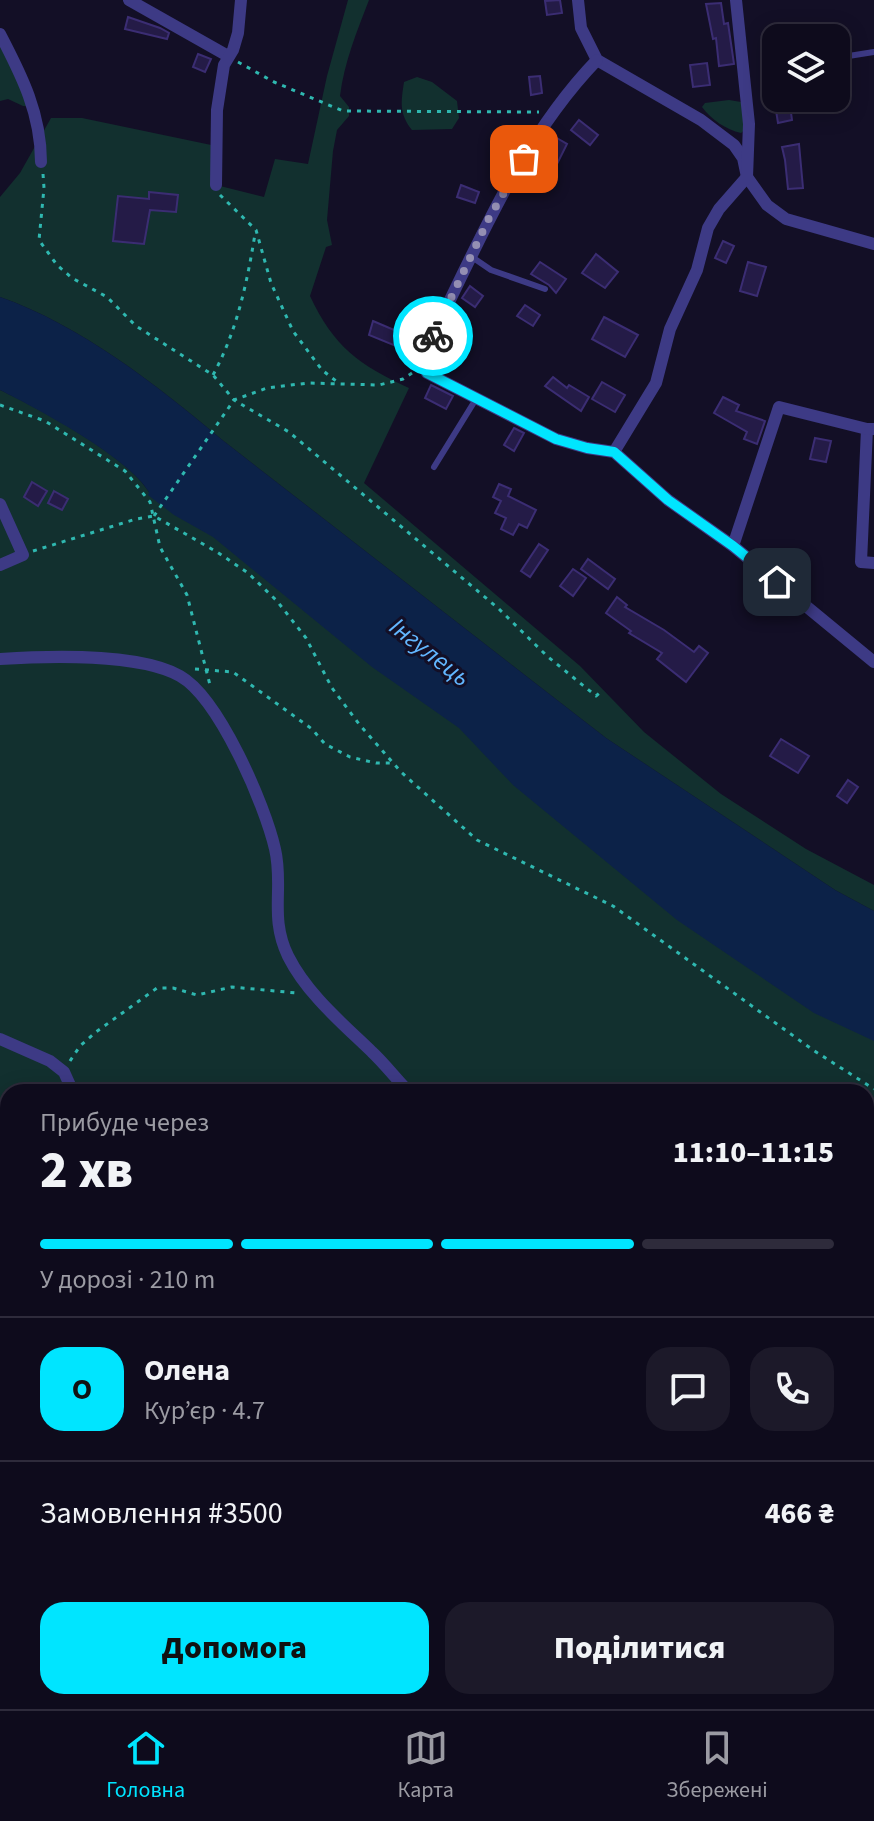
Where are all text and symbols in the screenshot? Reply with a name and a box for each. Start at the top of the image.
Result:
map controls [762,24,850,112]
button: layers [762,24,850,112]
pin [490,125,558,193]
icon: bag [502,137,546,181]
courier [393,296,473,376]
icon: bike [411,314,455,358]
pin [743,548,811,616]
icon: home [755,560,799,604]
water label: Інгулець [382,609,478,695]
text: Прибуде через [40,1104,209,1141]
text: 11:10–11:15 [673,1131,834,1174]
text: 2 хв [40,1134,133,1208]
text: У дорозі · 210 m [40,1261,215,1298]
button: chat [646,1347,730,1431]
button: phone [750,1347,834,1431]
text: Олена [144,1349,230,1392]
text: О [72,1368,92,1411]
text: Кур’єр · 4.7 [144,1392,265,1429]
text: Замовлення #3500 [40,1492,283,1535]
text: 466 ₴ [765,1492,834,1535]
button: Допомога [40,1602,429,1694]
button: Поділитися [445,1602,834,1694]
tab: Головна [106,1726,185,1806]
tab: Карта [397,1726,454,1806]
tab: Збережені [666,1726,768,1806]

